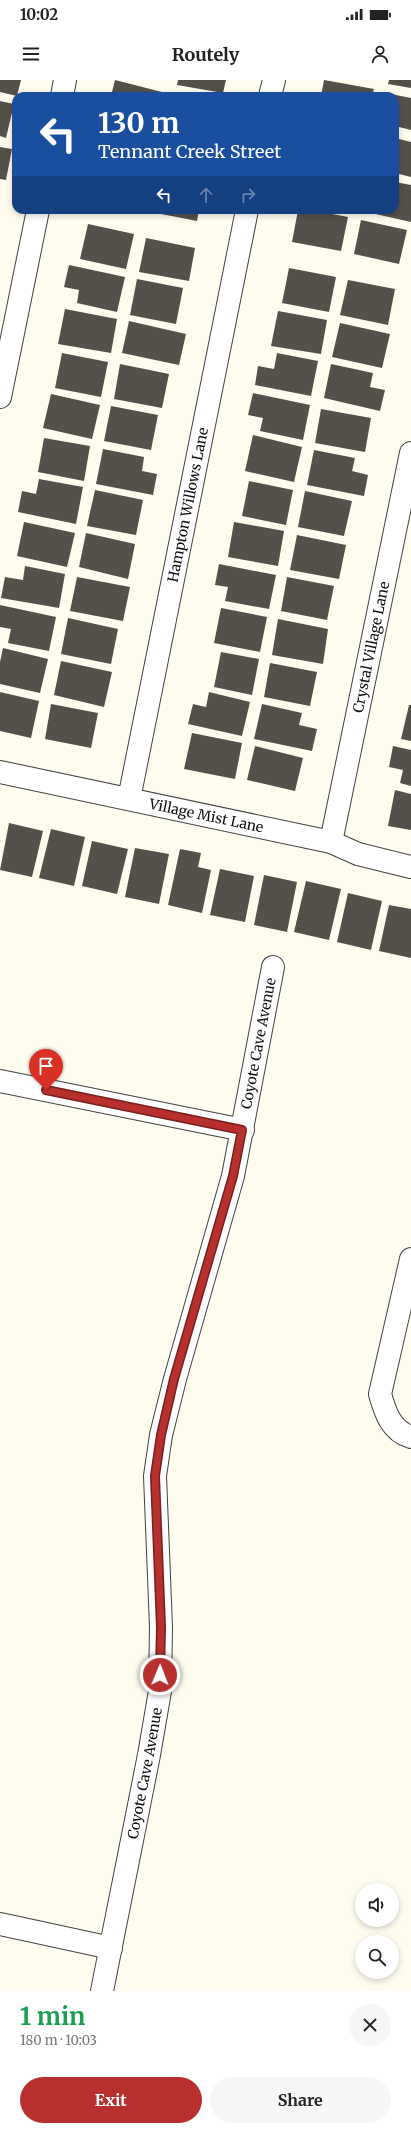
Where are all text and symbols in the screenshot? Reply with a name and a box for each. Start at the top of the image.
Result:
text: 10:02 [20,5,58,24]
icon: menu [20,43,42,65]
text: Routely [172,43,239,66]
icon: person [369,43,391,65]
text: 130 m [98,105,180,141]
icon: left [32,108,84,160]
text: Tennant Creek Street [98,140,281,163]
icon: left [153,184,175,206]
icon: ahead [195,184,217,206]
icon: right [237,184,259,206]
street label: Hampton Willows Lane [164,426,212,584]
street label: Crystal Village Lane [349,580,393,714]
street label: Village Mist Lane [147,795,265,836]
street label: Coyote Cave Avenue [237,976,280,1111]
pin [29,1049,63,1090]
icon: arrive [35,1055,57,1077]
position arrow [139,1654,181,1696]
street label: Coyote Cave Avenue [124,1706,166,1840]
map controls [355,1883,399,1979]
button: sound [355,1883,399,1927]
button: search [355,1935,399,1979]
text: 1 min [20,2001,85,2032]
button: close [349,2004,391,2046]
text: 180 m · 10:03 [20,2032,97,2049]
button: Exit [20,2077,202,2123]
button: Share [210,2077,391,2123]

